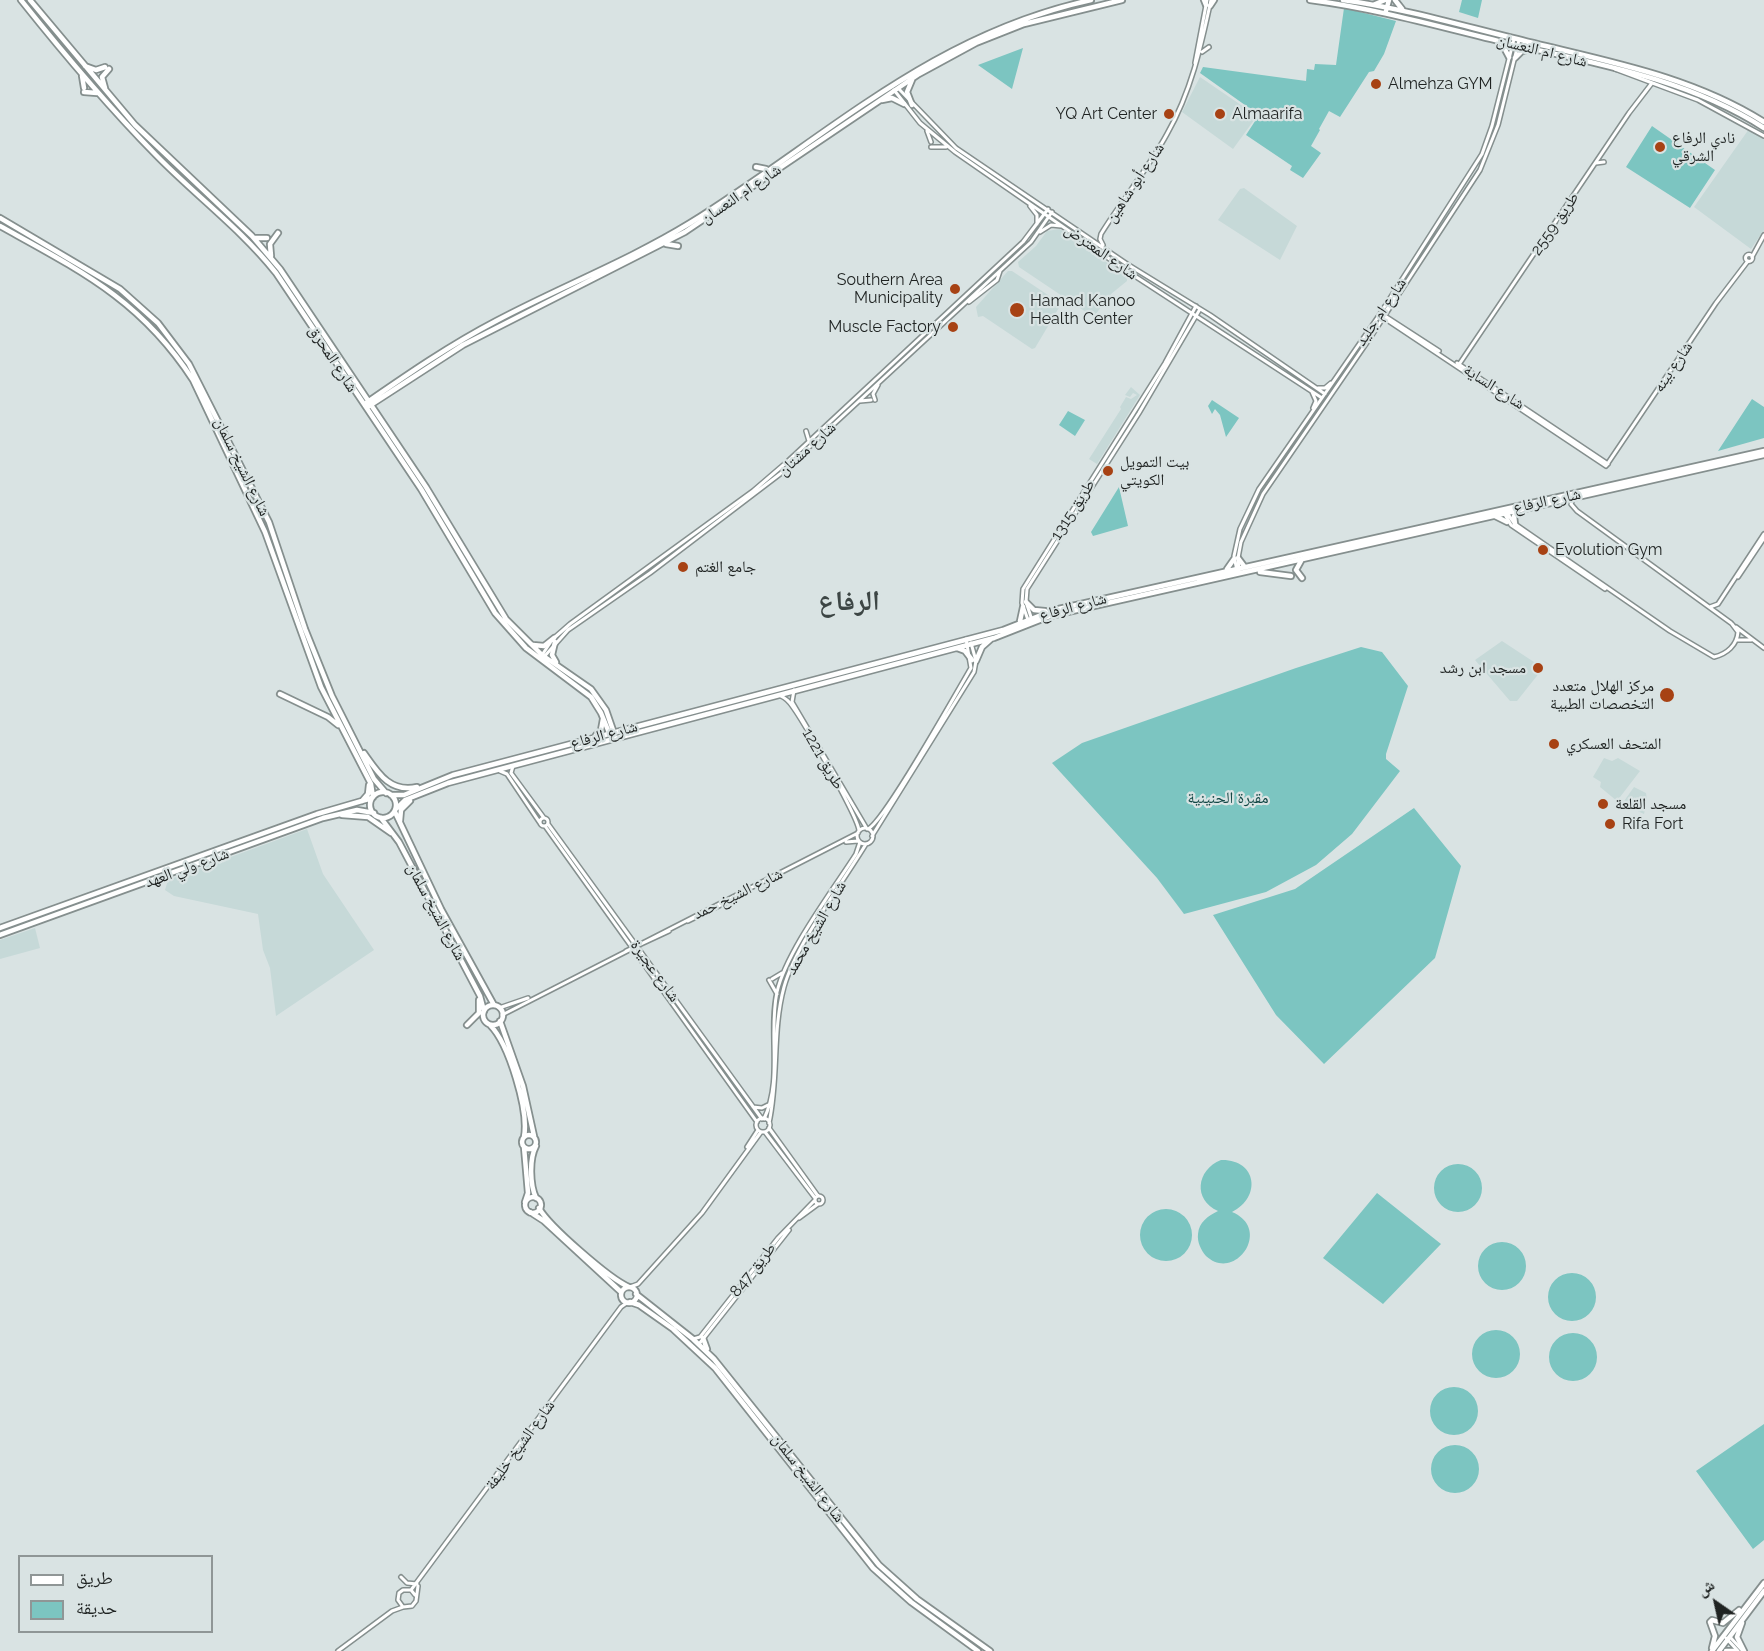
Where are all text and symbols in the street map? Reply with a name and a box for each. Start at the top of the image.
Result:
street label: شارع ام النعسان [1495,30,1589,72]
place label: Almehza GYM [1388,74,1493,94]
marker: Almehza GYM [1369,77,1383,91]
place label: YQ Art Center [1056,104,1157,124]
place label: Almaarifa [1232,104,1302,124]
marker: YQ Art Center [1162,107,1176,121]
marker: Almaarifa [1213,107,1227,121]
place label: نادي الرفاع الشرقي [1672,128,1735,166]
street label: شارع أبو شاهين [1101,139,1169,227]
marker: نادي الرفاع الشرقي [1653,140,1667,154]
street label: شارع ام النعسان [697,160,785,228]
street label: طريق 2559 [1527,189,1583,259]
street label: شارع المعترض [1061,220,1141,284]
place label: Southern Area Municipality [837,270,943,308]
street label: شارع ام جليد [1351,274,1411,350]
marker: Southern Area Municipality [948,282,962,296]
place label: Hamad Kanoo Health Center [1030,291,1135,329]
marker: Hamad Kanoo Health Center [1008,301,1026,319]
place label: Muscle Factory [828,317,941,337]
marker: Muscle Factory [946,320,960,334]
street label: شارع المحرق [304,322,362,396]
street label: شارع بينه [1649,338,1697,396]
street label: شارع الساية [1460,360,1528,414]
street label: شارع الشيخ سلمان [210,415,274,519]
street label: شارع مشتان [774,418,840,480]
place label: بيت التمويل الكويتي [1120,452,1189,490]
marker: بيت التمويل الكويتي [1101,464,1115,478]
street label: طريق 1315 [1047,476,1099,544]
street label: شارع الرفاع [1511,484,1583,518]
place label: Evolution Gym [1555,540,1663,560]
marker: Evolution Gym [1536,543,1550,557]
place label: جامع الغتم [695,557,756,577]
marker: جامع الغتم [676,560,690,574]
district label: الرفاع [818,585,880,619]
street label: شارع الرفاع [1037,589,1109,625]
place label: مسجد ابن رشد [1440,658,1526,678]
marker: مسجد ابن رشد [1531,661,1545,675]
place label: مركز الهلال متعدد التخصصات الطبية [1550,676,1654,714]
marker: مركز الهلال متعدد التخصصات الطبية [1658,686,1676,704]
street label: شارع الرفاع [568,717,640,753]
street label: طريق 1221 [798,725,848,793]
place label: المتحف العسكري [1566,734,1662,754]
marker: المتحف العسكري [1547,737,1561,751]
park label: مقبرة الحنينية [1187,788,1269,808]
place label: مسجد القلعة [1615,794,1686,814]
marker: مسجد القلعة [1596,797,1610,811]
place label: Rifa Fort [1622,814,1683,834]
marker: Rifa Fort [1603,817,1617,831]
street label: شارع ولي العهد [142,844,232,892]
street label: شارع الشيخ سلمان [402,860,470,964]
street label: شارع الشيخ حمد [690,864,786,924]
street label: شارع الشيخ محمد [781,878,851,978]
street label: شارع عجيرة [626,936,684,1006]
street label: طريق 847 [726,1239,780,1301]
street label: شارع الشيخ خليفة [481,1396,559,1494]
street label: شارع الشيخ سلمان [767,1430,849,1526]
legend [18,1555,213,1633]
text: طريق [76,1567,113,1588]
north arrow [1686,1573,1746,1633]
text: ش [1693,1575,1718,1600]
text: حديقة [76,1597,117,1618]

